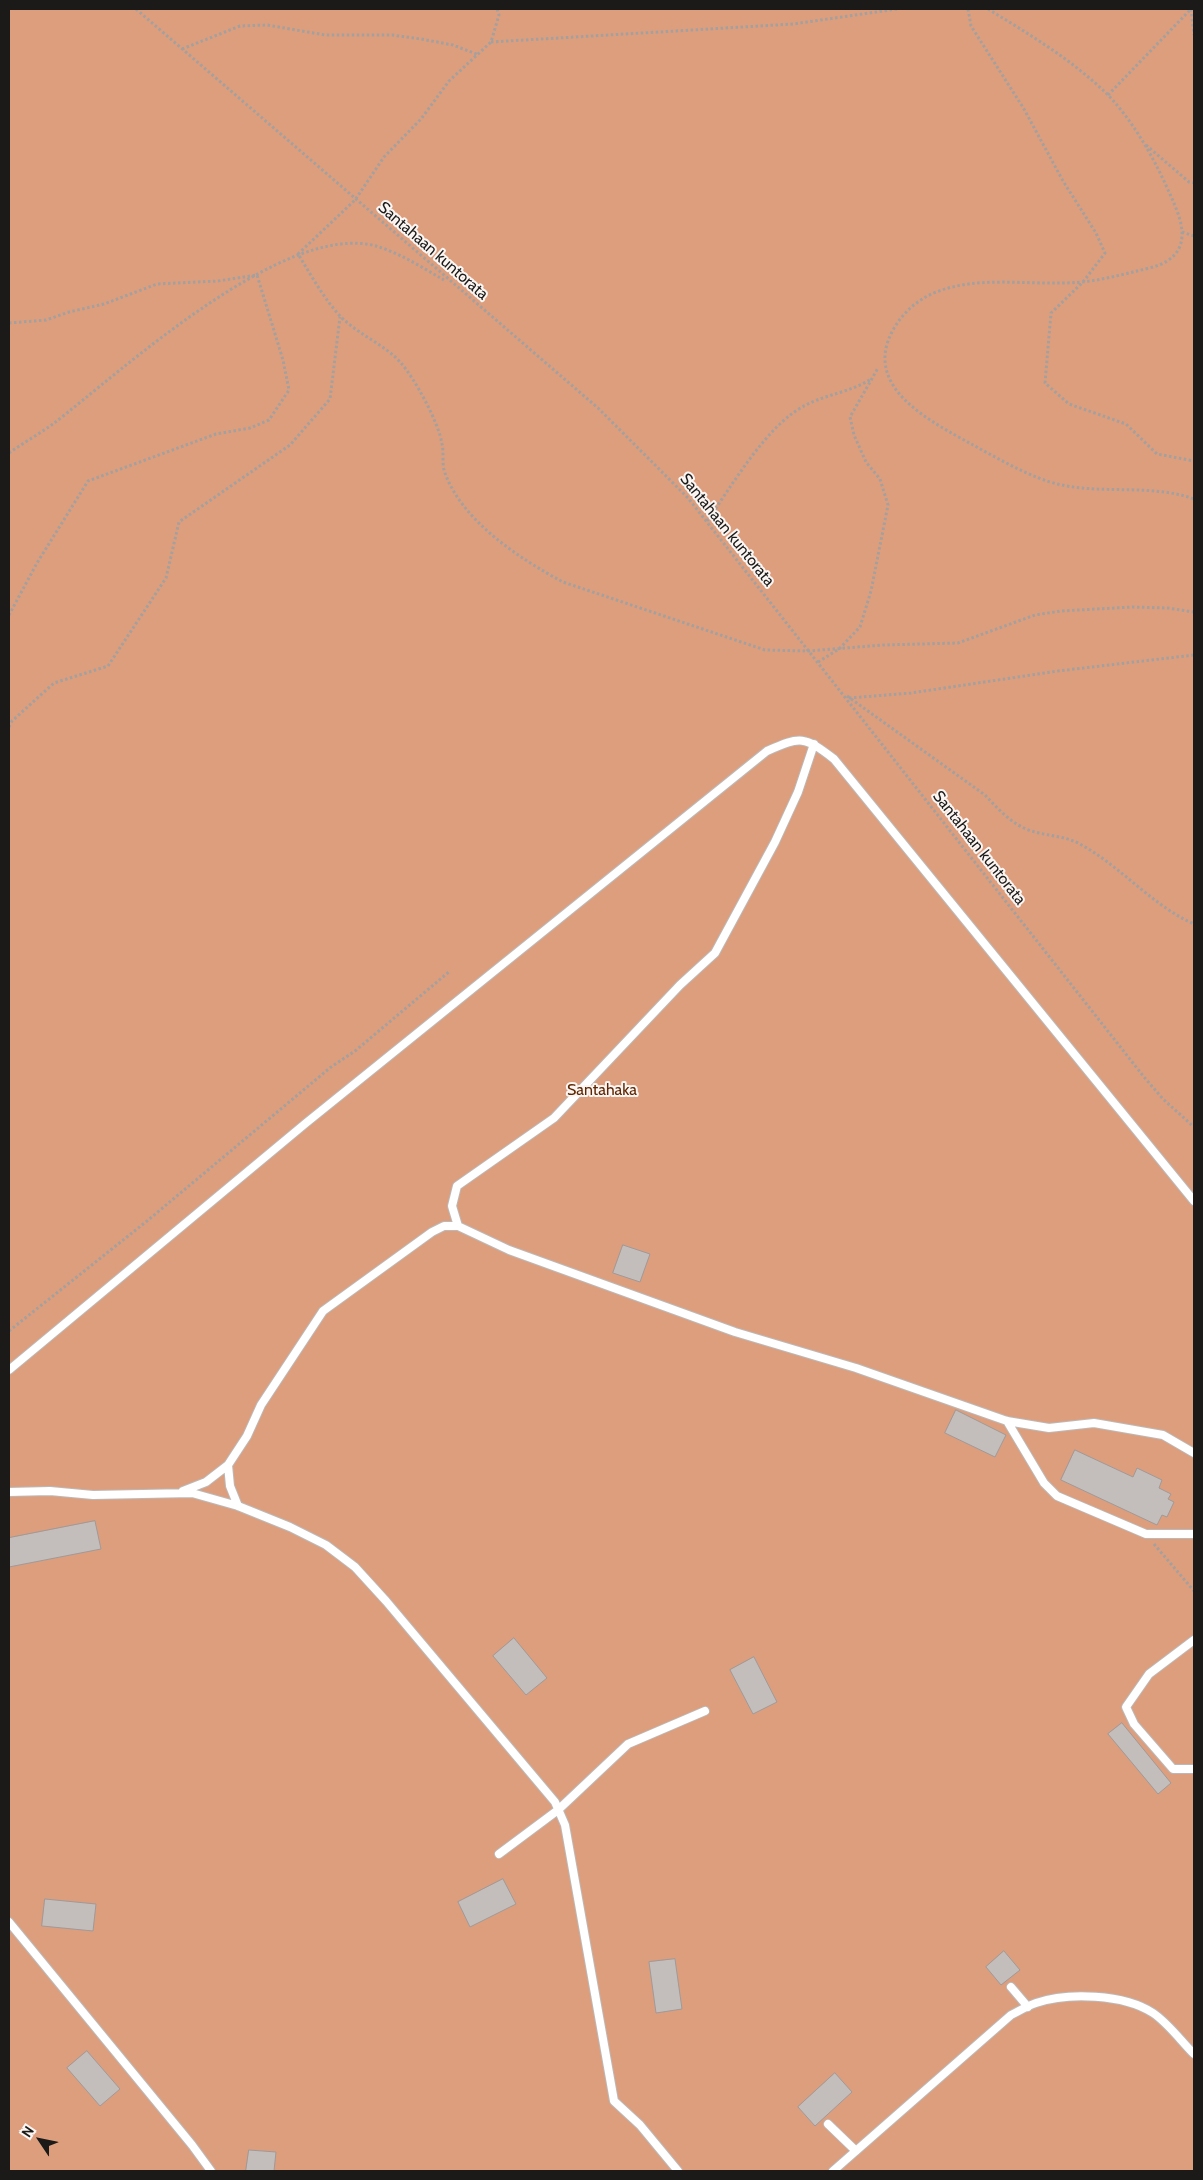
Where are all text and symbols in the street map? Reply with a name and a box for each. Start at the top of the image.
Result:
street label: Santahaan kuntorata [374,198,492,304]
street label: Santahaan kuntorata [676,470,778,590]
street label: Santahaan kuntorata [928,787,1030,909]
park label: Santahaka [567,1080,637,1100]
north arrow [15,2115,65,2165]
text: N [17,2122,38,2141]

